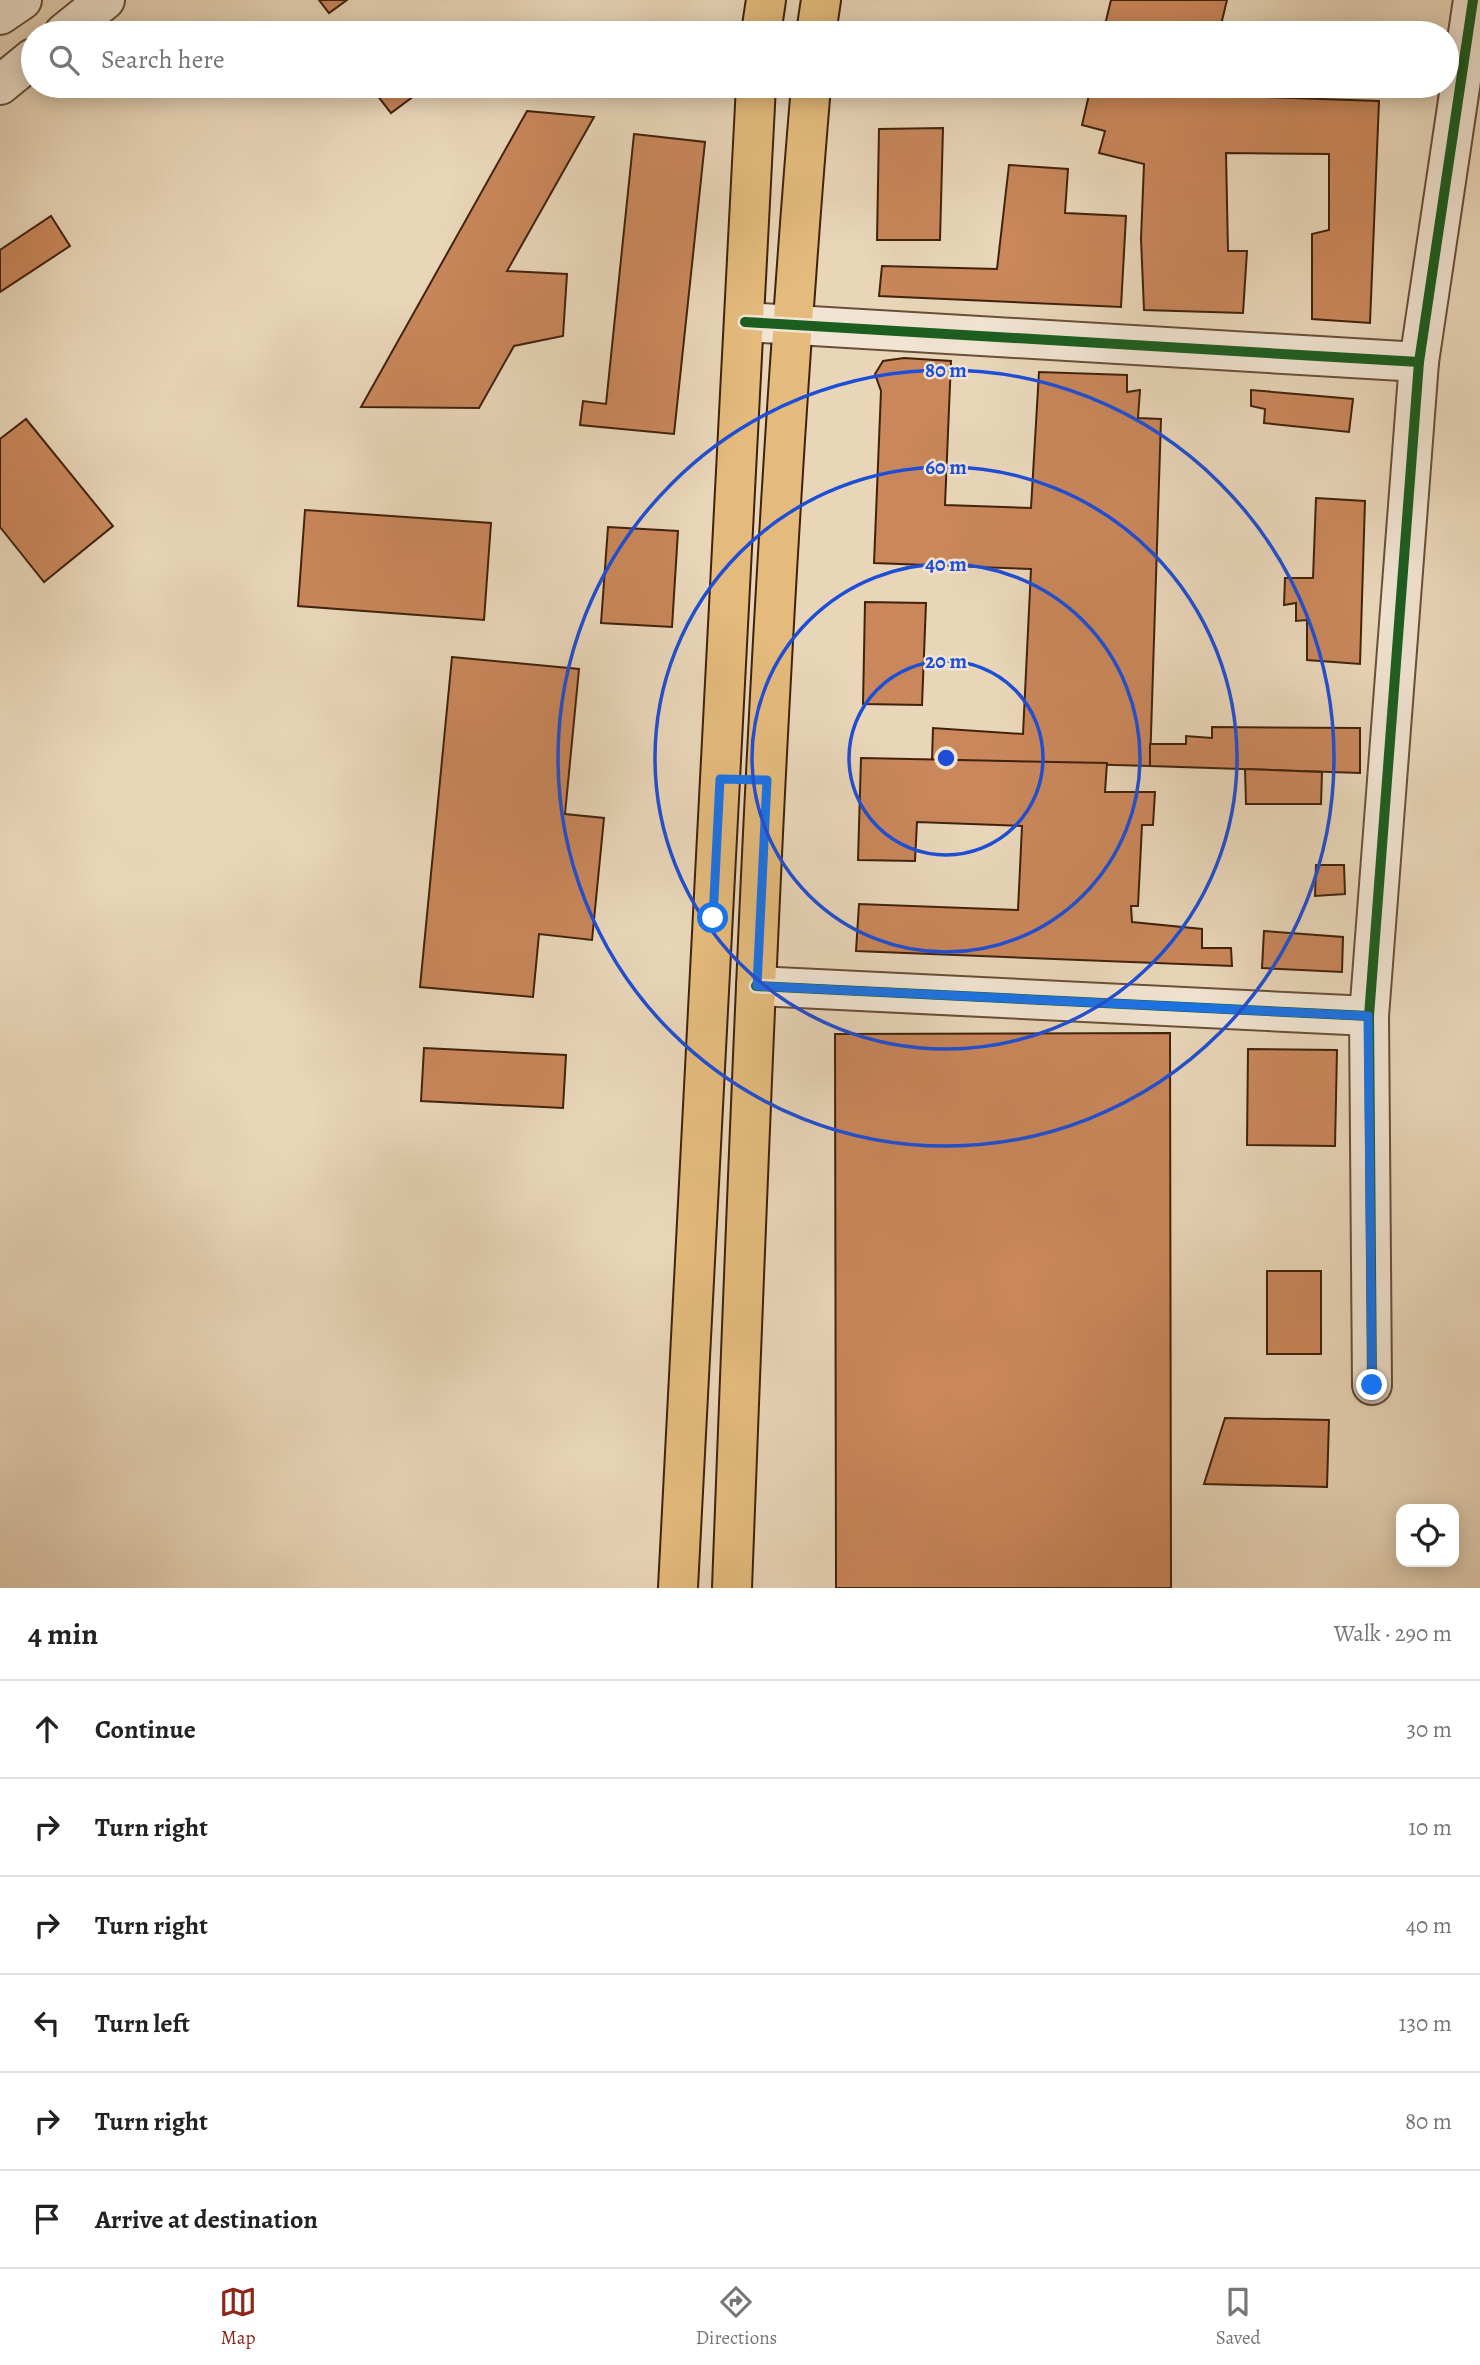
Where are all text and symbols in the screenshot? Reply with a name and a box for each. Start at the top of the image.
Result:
search box [21,21,1459,98]
icon: search [45,41,83,79]
text: Search here [101,42,225,77]
text: 80 m [925,356,967,384]
text: 60 m [925,453,967,481]
text: 40 m [925,550,967,578]
text: 20 m [925,647,967,675]
centre of rings [934,746,958,770]
route start [697,902,728,933]
route end [1356,1369,1387,1400]
map controls [1396,1504,1459,1567]
button: locate [1396,1504,1459,1567]
text: 4 min [28,1614,98,1654]
text: Walk · 290 m [1334,1618,1452,1649]
icon: ahead [28,1710,66,1748]
text: Continue [95,1712,196,1747]
text: 30 m [1406,1714,1452,1745]
icon: right [28,1808,66,1846]
text: Turn right [95,1810,208,1845]
text: 10 m [1408,1812,1452,1843]
icon: right [28,1906,66,1944]
text: Turn right [95,1908,208,1943]
text: 40 m [1406,1910,1452,1941]
icon: left [28,2004,66,2042]
text: Turn left [95,2006,190,2041]
text: 130 m [1399,2008,1452,2039]
icon: right [28,2102,66,2140]
text: Turn right [95,2104,208,2139]
text: 80 m [1405,2106,1452,2137]
icon: arrive [28,2200,66,2238]
text: Arrive at destination [95,2202,318,2237]
tab: Map [219,2283,257,2351]
tab: Directions [696,2283,777,2351]
tab: Saved [1216,2283,1261,2351]

